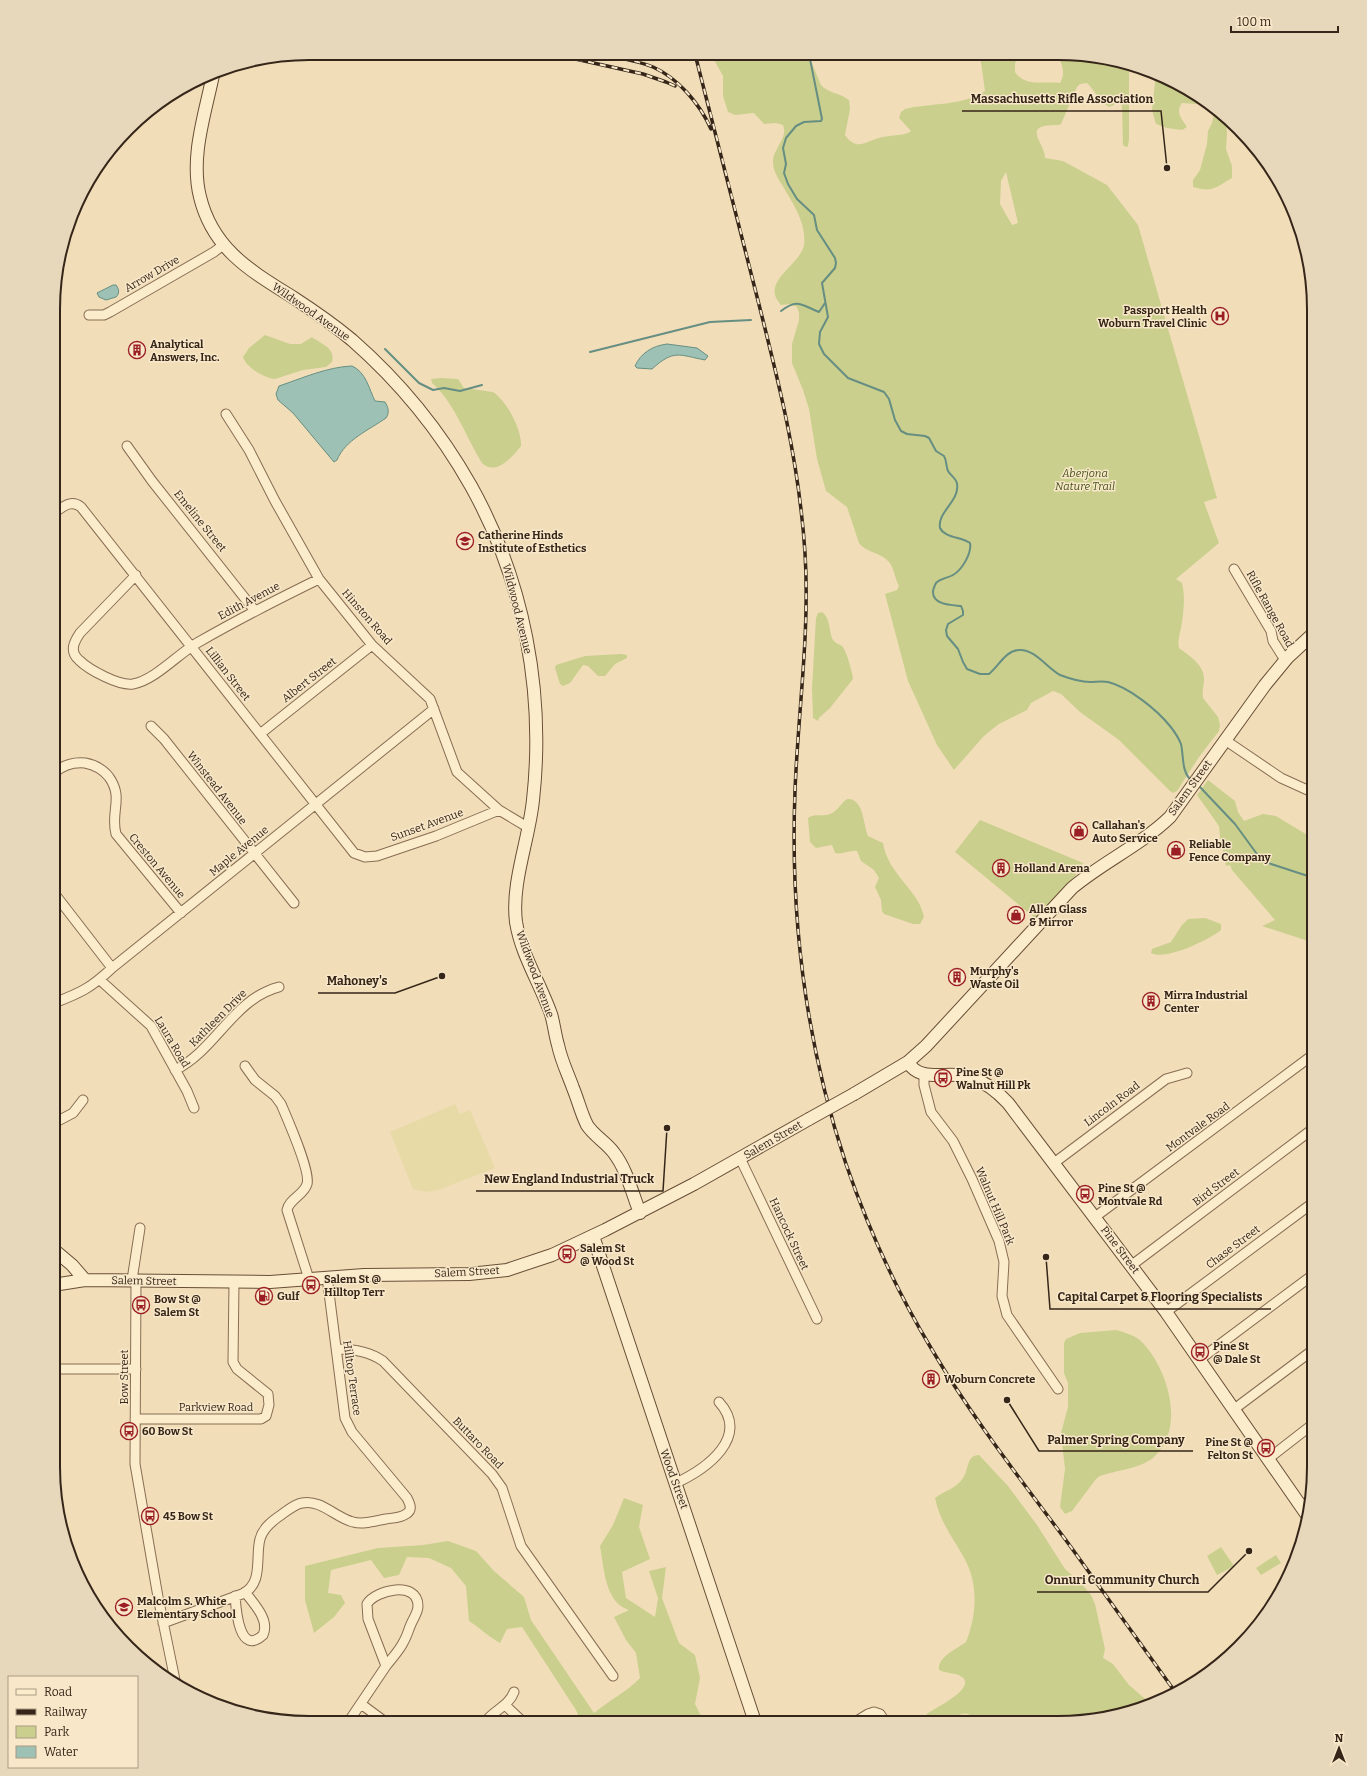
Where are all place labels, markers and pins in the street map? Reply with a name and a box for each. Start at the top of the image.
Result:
callout: Massachusetts Rifle Association [962,87,1161,111]
place label: Passport Health Woburn Travel Clinic [1098,304,1207,330]
hospital icon: Passport Health Woburn Travel Clinic [1210,306,1230,326]
place label: Analytical Answers, Inc. [150,338,220,364]
building icon: Analytical Answers, Inc. [127,340,147,360]
place label: Catherine Hinds Institute of Esthetics [478,529,587,555]
school or university icon: Catherine Hinds Institute of Esthetics [455,531,475,551]
place label: Callahan's Auto Service [1092,819,1158,845]
shop icon: Callahan's Auto Service [1069,821,1089,841]
place label: Reliable Fence Company [1189,838,1272,864]
shop icon: Reliable Fence Company [1166,840,1186,860]
building icon: Holland Arena [991,858,1011,878]
place label: Holland Arena [1014,862,1090,875]
place label: Allen Glass & Mirror [1029,903,1087,929]
shop icon: Allen Glass & Mirror [1006,905,1026,925]
place label: Murphy's Waste Oil [970,965,1020,991]
building icon: Murphy's Waste Oil [947,967,967,987]
callout: Mahoney's [318,969,395,993]
place label: Mirra Industrial Center [1164,989,1248,1015]
building icon: Mirra Industrial Center [1141,991,1161,1011]
place label: Pine St @ Walnut Hill Pk [956,1066,1031,1092]
bus stop icon: Pine St @ Walnut Hill Pk [933,1068,953,1088]
callout: New England Industrial Truck [476,1167,663,1191]
place label: Pine St @ Montvale Rd [1098,1182,1163,1208]
bus stop icon: Pine St @ Montvale Rd [1075,1184,1095,1204]
place label: Salem St @ Wood St [580,1242,635,1268]
bus stop icon: Salem St @ Wood St [557,1244,577,1264]
place label: Salem St @ Hilltop Terr [324,1273,386,1299]
bus stop icon: Salem St @ Hilltop Terr [301,1275,321,1295]
callout: Capital Carpet & Flooring Specialists [1050,1285,1271,1309]
fuel station icon: Gulf [254,1286,274,1306]
place label: Gulf [277,1290,300,1303]
place label: Bow St @ Salem St [154,1293,201,1319]
bus stop icon: Bow St @ Salem St [131,1295,151,1315]
place label: Pine St @ Dale St [1213,1340,1261,1366]
bus stop icon: Pine St @ Dale St [1190,1342,1210,1362]
building icon: Woburn Concrete [921,1369,941,1389]
place label: Woburn Concrete [944,1373,1035,1386]
bus stop icon: 60 Bow St [119,1421,139,1441]
place label: 60 Bow St [142,1425,193,1438]
callout: Palmer Spring Company [1039,1427,1193,1451]
place label: Pine St @ Felton St [1205,1436,1254,1462]
bus stop icon: Pine St @ Felton St [1256,1438,1276,1458]
bus stop icon: 45 Bow St [140,1506,160,1526]
place label: 45 Bow St [163,1510,214,1523]
callout: Onnuri Community Church [1037,1568,1208,1592]
place label: Malcolm S. White Elementary School [137,1595,236,1621]
school or university icon: Malcolm S. White Elementary School [114,1597,134,1617]

